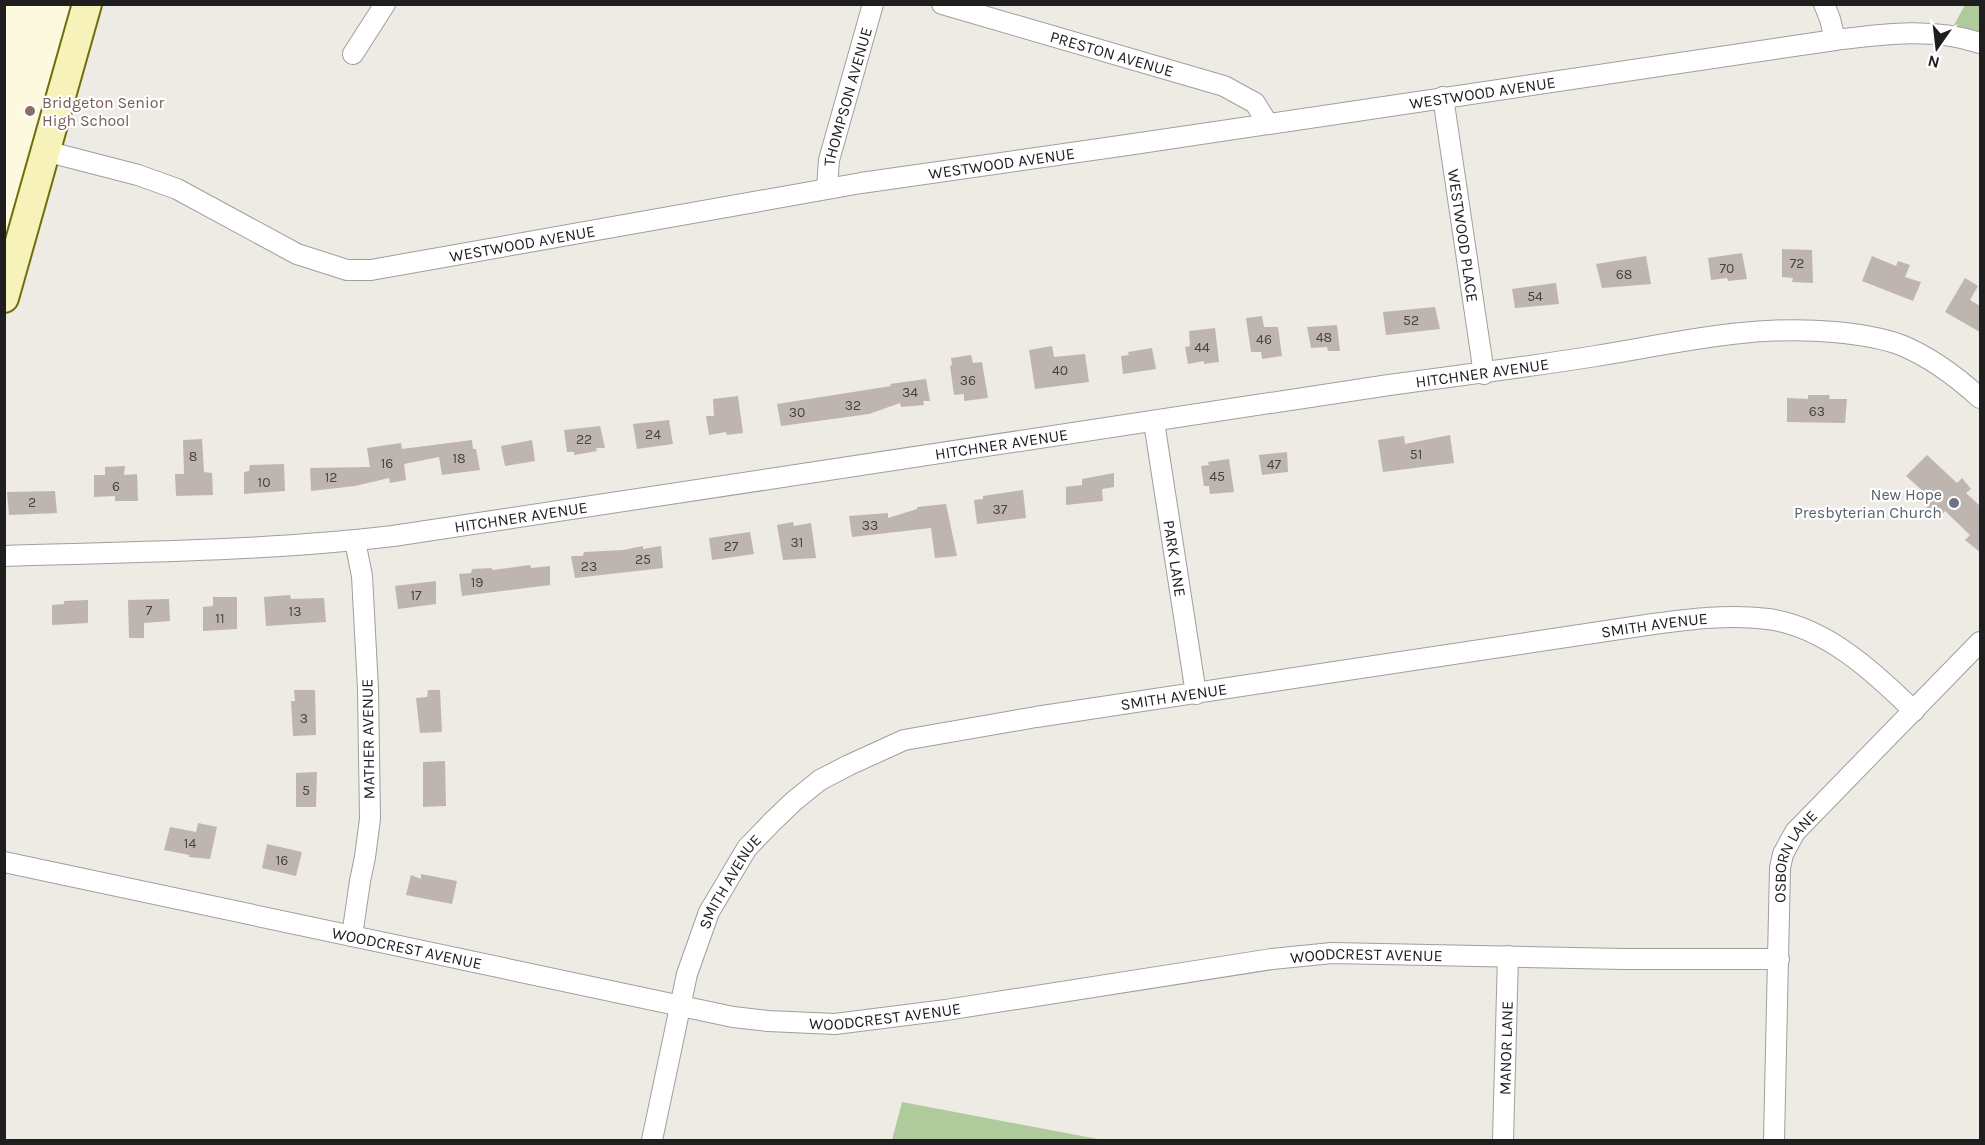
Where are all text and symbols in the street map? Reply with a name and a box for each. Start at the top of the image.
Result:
north arrow [1907,18,1967,78]
street label: THOMPSON AVENUE [819,25,876,166]
street label: PRESTON AVENUE [1048,26,1176,80]
text: N [1926,51,1941,73]
street label: WESTWOOD AVENUE [1408,72,1557,113]
place label: Bridgeton Senior High School [42,93,164,130]
marker: Bridgeton Senior High School [23,104,37,118]
street label: WESTWOOD AVENUE [927,143,1076,183]
street label: WESTWOOD PLACE [1444,167,1483,304]
street label: WESTWOOD AVENUE [448,221,596,265]
house number: 72 [1790,255,1804,272]
house number: 70 [1720,260,1734,277]
house number: 68 [1616,266,1632,283]
house number: 54 [1527,288,1543,305]
house number: 52 [1403,312,1419,329]
house number: 48 [1316,329,1332,346]
house number: 46 [1256,331,1272,348]
house number: 44 [1194,339,1210,356]
street label: HITCHNER AVENUE [1414,354,1550,391]
house number: 40 [1052,362,1068,379]
house number: 36 [960,372,976,389]
house number: 34 [902,384,918,401]
house number: 32 [845,397,861,414]
house number: 63 [1809,403,1825,420]
house number: 30 [789,404,805,421]
street label: HITCHNER AVENUE [934,424,1069,463]
house number: 24 [645,426,661,443]
house number: 22 [576,431,592,448]
house number: 51 [1410,446,1422,463]
house number: 8 [189,448,197,465]
house number: 18 [452,450,466,467]
house number: 16 [381,455,393,472]
house number: 47 [1267,456,1282,473]
house number: 45 [1209,468,1225,485]
house number: 12 [325,469,337,486]
house number: 10 [258,474,270,491]
house number: 6 [112,478,120,495]
place label: New Hope Presbyterian Church [1794,485,1942,522]
house number: 2 [28,494,36,511]
marker: New Hope Presbyterian Church [1947,496,1961,510]
street label: HITCHNER AVENUE [453,497,589,536]
house number: 37 [993,501,1008,518]
house number: 33 [862,517,878,534]
street label: PARK LANE [1160,519,1190,598]
house number: 31 [791,534,803,551]
house number: 27 [724,538,739,555]
house number: 25 [635,551,651,568]
house number: 23 [581,558,597,575]
house number: 19 [471,574,483,591]
house number: 17 [410,587,422,604]
house number: 7 [146,602,153,619]
house number: 13 [289,603,301,620]
street label: SMITH AVENUE [1600,608,1708,641]
house number: 11 [215,610,225,627]
street label: MATHER AVENUE [357,679,379,799]
street label: SMITH AVENUE [1119,679,1228,714]
house number: 3 [300,710,308,727]
house number: 5 [302,782,310,799]
street label: OSBORN LANE [1770,806,1821,903]
street label: SMITH AVENUE [694,830,765,931]
house number: 14 [184,835,196,852]
house number: 16 [276,852,288,869]
street label: WOODCREST AVENUE [330,923,484,973]
street label: WOODCREST AVENUE [1289,943,1443,967]
street label: WOODCREST AVENUE [809,998,962,1034]
street label: MANOR LANE [1495,1001,1516,1095]

